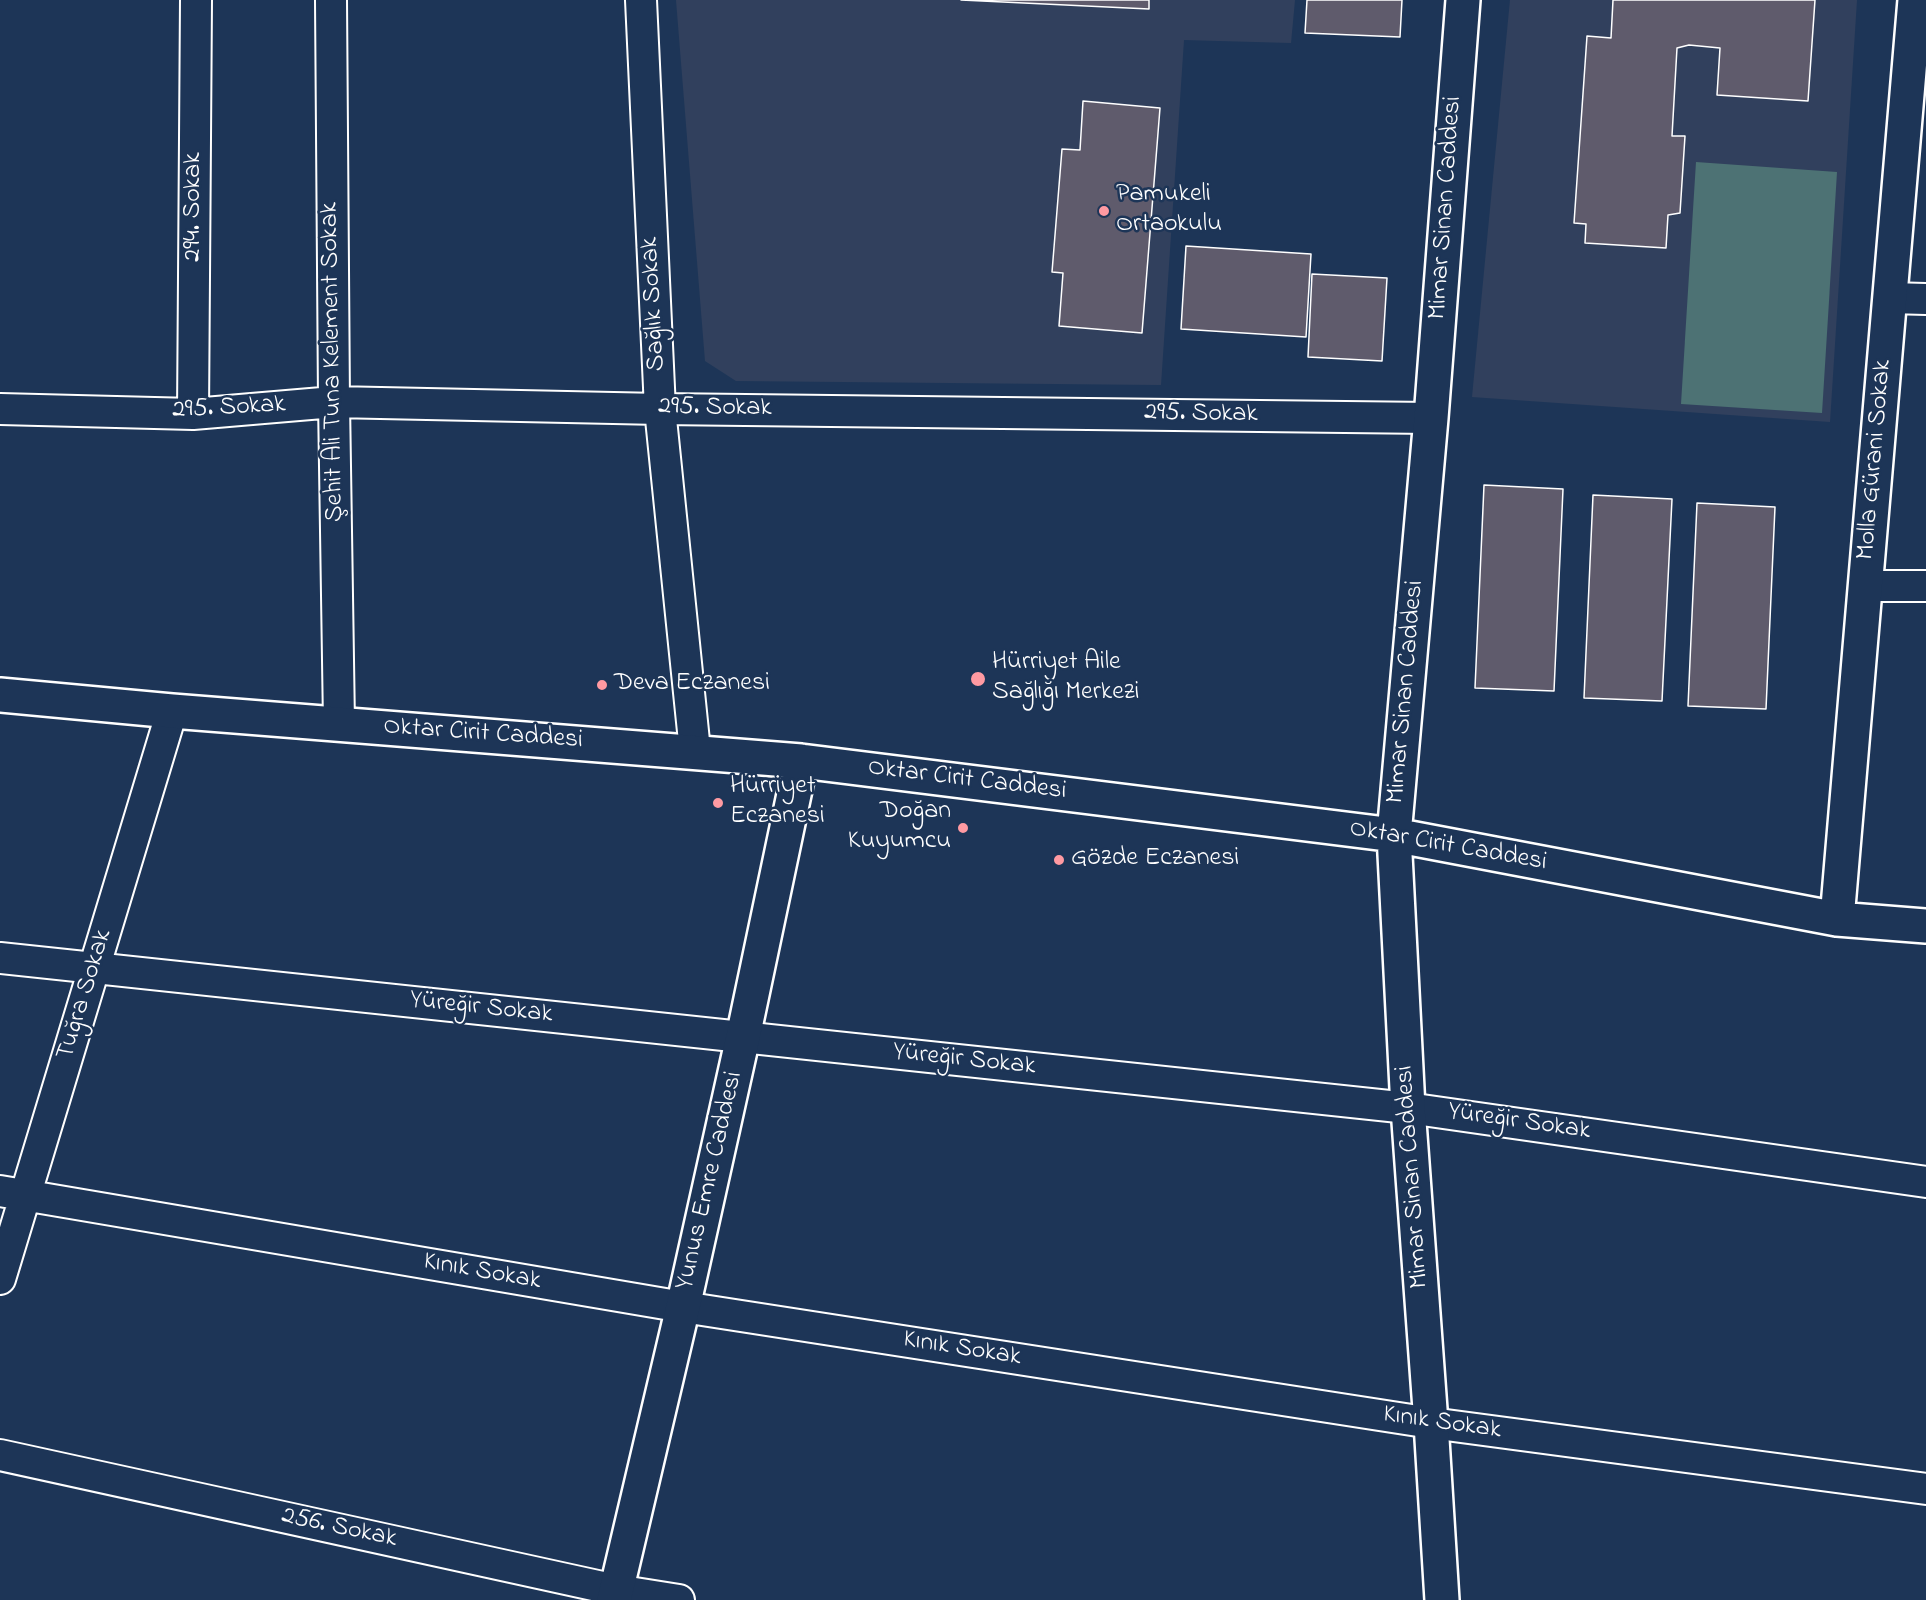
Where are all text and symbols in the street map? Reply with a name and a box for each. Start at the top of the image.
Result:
street label: Mimar Sinan Caddesi [1424,95,1470,321]
street label: 294. Sokak [179,152,211,262]
place label: Pamukeli Ortaokulu [1116,180,1222,242]
street label: Şehit Ali Tuna Kelement Sokak [316,202,352,522]
marker: Pamukeli Ortaokulu [1097,204,1111,218]
street label: Sağlık Sokak [636,236,674,372]
street label: Molla Gürani Sokak [1852,358,1900,562]
street label: 295. Sokak [171,390,287,428]
street label: 295. Sokak [658,392,772,426]
street label: 295. Sokak [1144,398,1258,432]
street label: Mimar Sinan Caddesi [1382,579,1432,805]
place label: Hürriyet Aile Sağlığı Merkezi [992,648,1139,710]
place label: Deva Eczanesi [614,669,770,701]
marker: Hürriyet Aile Sağlığı Merkezi [969,670,987,688]
marker: Deva Eczanesi [595,678,609,692]
street label: Oktar Cirit Caddesi [382,712,584,758]
street label: Oktar Cirit Caddesi [866,753,1068,809]
place label: Hürriyet Eczanesi [730,772,825,834]
marker: Hürriyet Eczanesi [711,796,725,810]
place label: Doğan Kuyumcu [848,797,951,858]
street label: Oktar Cirit Caddesi [1347,814,1549,880]
marker: Doğan Kuyumcu [956,821,970,835]
place label: Gözde Eczanesi [1071,844,1239,876]
marker: Gözde Eczanesi [1052,853,1066,867]
street label: Tuğra Sokak [51,926,121,1064]
street label: Yüreğir Sokak [408,986,554,1032]
street label: Yüreğir Sokak [891,1038,1037,1084]
street label: Mimar Sinan Caddesi [1391,1064,1437,1290]
street label: Yunus Emre Caddesi [671,1069,751,1293]
street label: Yüreğir Sokak [1446,1098,1592,1148]
street label: Kınık Sokak [421,1247,543,1299]
street label: Kınık Sokak [901,1325,1023,1375]
street label: Kınık Sokak [1381,1400,1503,1448]
street label: 256. Sokak [278,1502,400,1556]

